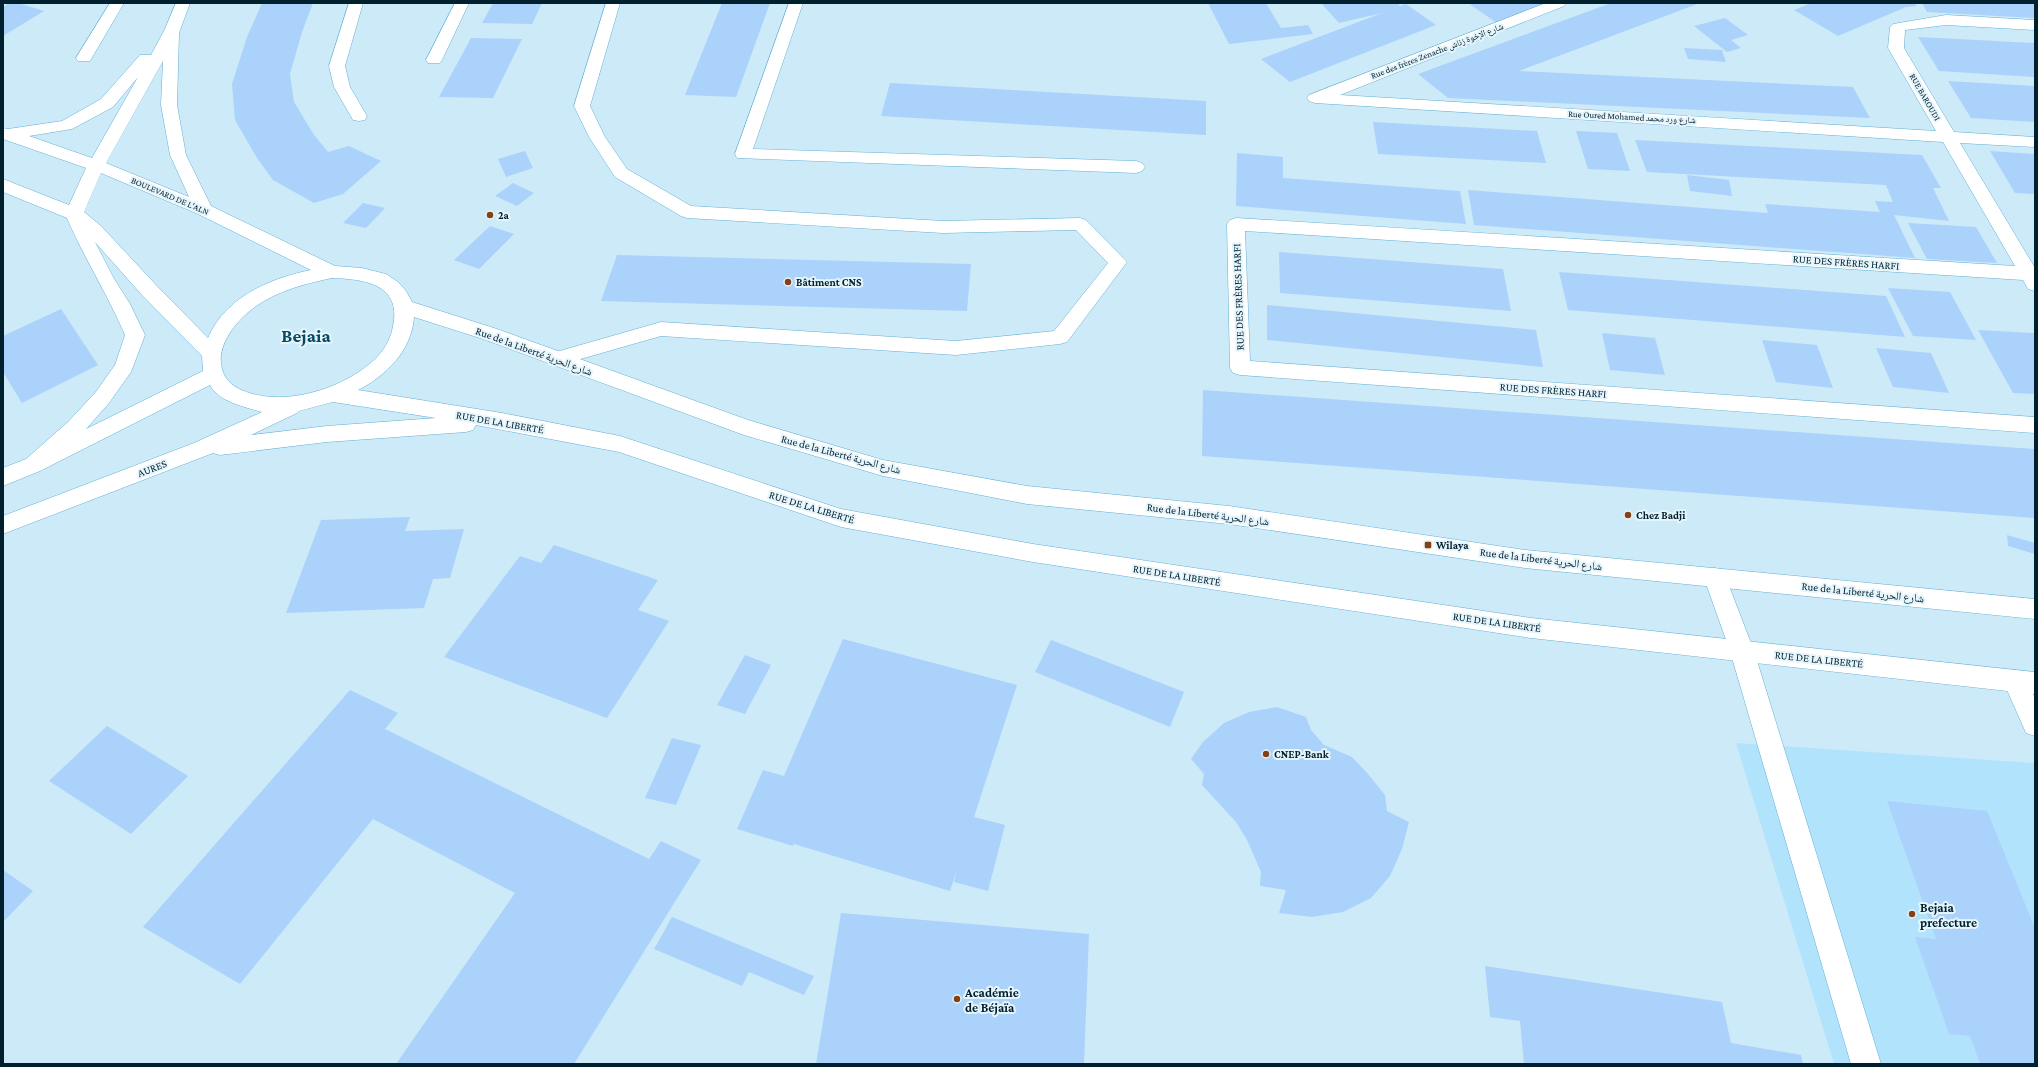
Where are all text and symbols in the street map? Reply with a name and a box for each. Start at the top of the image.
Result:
street label: Rue des frères Zenache شارع الإخوة زناش [1369,21,1505,82]
street label: RUE BAROUDI [1907,72,1943,123]
street label: Rue Oured Mohamed شارع ورد محمد [1568,109,1696,126]
street label: BOULEVARD DE L'ALN [130,175,210,217]
place label: 2a [498,209,510,221]
marker: 2a [485,210,495,220]
street label: RUE DES FRÈRES HARFI [1230,243,1246,351]
street label: RUE DES FRÈRES HARFI [1792,252,1900,272]
place label: Bâtiment CNS [796,276,862,288]
marker: Bâtiment CNS [783,277,793,287]
street label: Rue de la Liberté شارع الحرية [474,324,594,379]
district label: Bejaia [281,325,331,347]
street label: RUE DES FRÈRES HARFI [1499,380,1607,400]
street label: RUE DE LA LIBERTÉ [455,408,545,436]
street label: Rue de la Liberté شارع الحرية [780,432,902,477]
street label: AURES [136,457,168,479]
street label: RUE DE LA LIBERTÉ [768,488,856,526]
street label: Rue de la Liberté شارع الحرية [1146,501,1270,528]
place label: Chez Badji [1636,509,1686,522]
marker: Chez Badji [1623,510,1633,520]
place label: Wilaya [1435,539,1469,551]
marker: Wilaya [1423,540,1433,550]
street label: Rue de la Liberté شارع الحرية [1479,546,1603,573]
street label: RUE DE LA LIBERTÉ [1132,562,1222,588]
street label: Rue de la Liberté شارع الحرية [1801,580,1925,605]
street label: RUE DE LA LIBERTÉ [1452,610,1542,634]
street label: RUE DE LA LIBERTÉ [1774,648,1864,670]
place label: CNEP-Bank [1274,748,1330,760]
marker: CNEP-Bank [1261,749,1271,759]
place label: Bejaia prefecture [1920,900,1977,930]
marker: Bejaia prefecture [1907,909,1917,919]
place label: Académie de Béjaïa [964,985,1019,1016]
marker: Académie de Béjaïa [952,994,962,1004]

